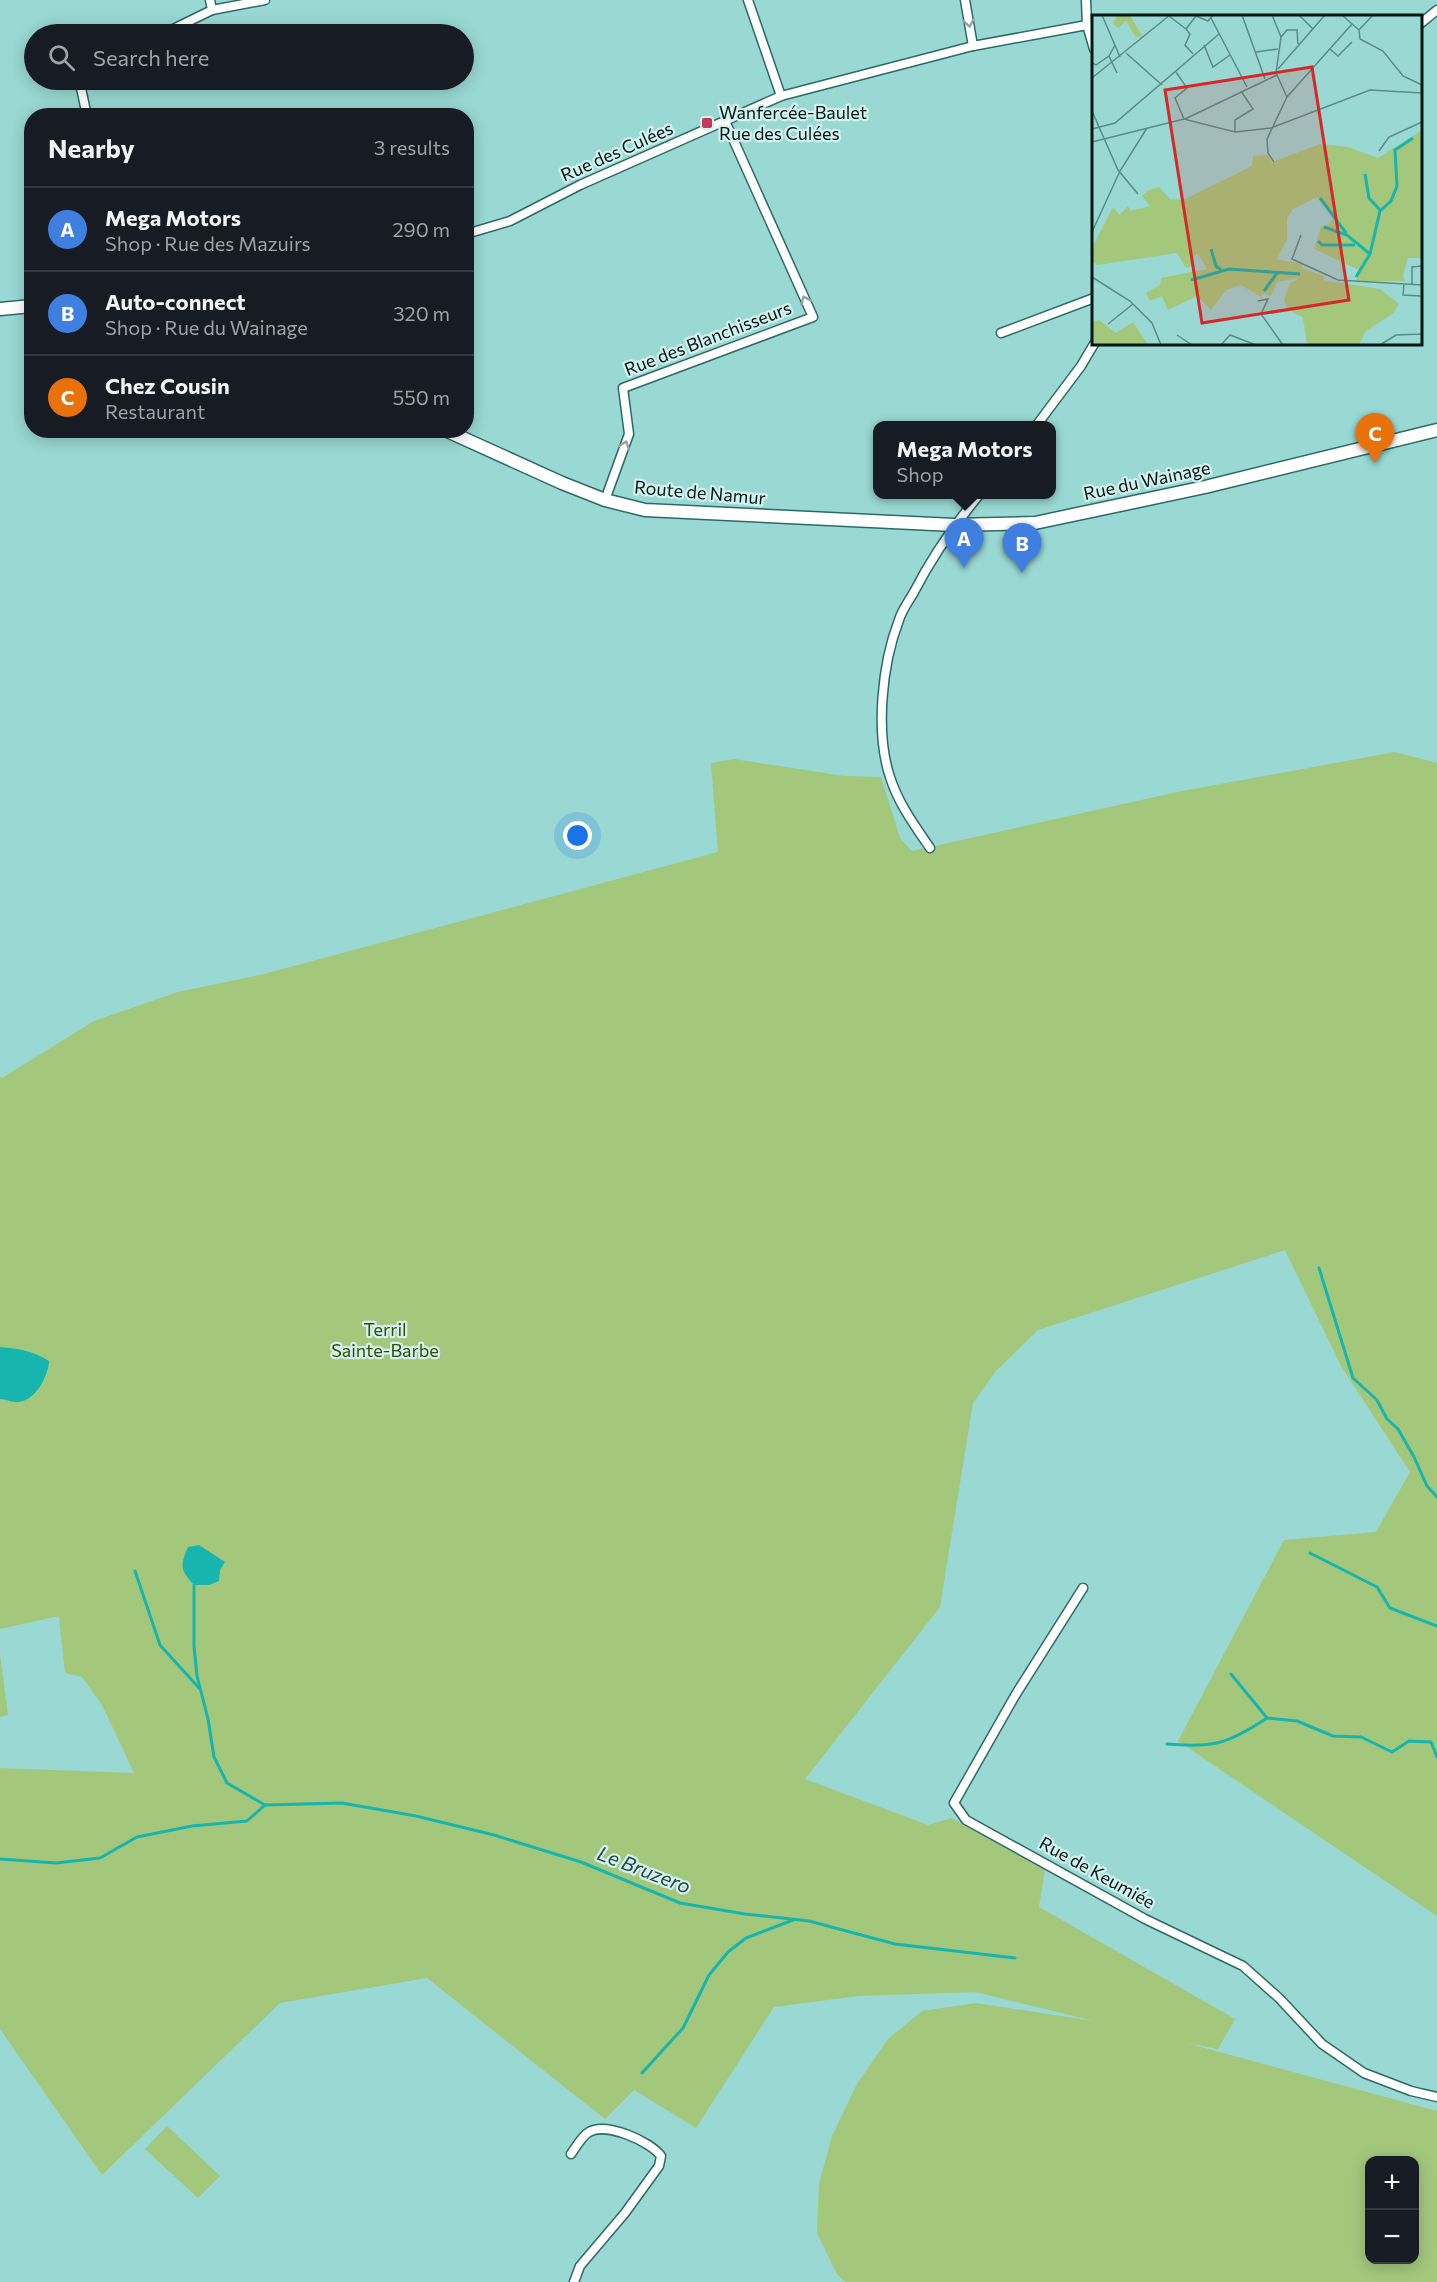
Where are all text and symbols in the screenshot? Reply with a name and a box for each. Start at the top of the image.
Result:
inset map [1092,15,1422,345]
one-way arrow [962,18,975,28]
search box [24,24,474,90]
icon: search [45,41,78,74]
text: Search here [93,44,209,71]
place label: Wanfercée-Baulet Rue des Culées [719,101,867,144]
marker: Wanfercée-Baulet Rue des Culées [700,116,714,130]
street label: Rue des Culées [557,117,676,186]
text: Nearby [48,132,135,163]
text: 3 results [374,135,450,159]
text: Mega Motors [105,204,241,231]
text: A [60,217,75,241]
text: 290 m [392,217,450,241]
text: Shop · Rue des Mazuirs [105,231,311,255]
text: Auto-connect [105,288,246,315]
street label: Rue des Blanchisseurs [621,296,794,380]
one-way arrow [801,296,813,307]
text: B [61,301,74,325]
text: 320 m [393,301,450,325]
text: Shop · Rue du Wainage [105,315,308,339]
text: Chez Cousin [105,372,230,399]
text: C [61,385,74,409]
text: 550 m [393,385,450,409]
text: Restaurant [105,399,205,423]
pin: C [1356,414,1394,463]
popup [873,421,1056,499]
text: Mega Motors [897,435,1032,462]
one-way arrow [617,440,630,451]
street label: Rue du Wainage [1081,456,1212,504]
text: Shop [897,462,944,486]
street label: Route de Namur [634,475,767,509]
pin: A [944,518,984,568]
pin: B [1002,524,1042,573]
your location [563,821,592,850]
park label: Terril Sainte-Barbe [331,1318,439,1361]
street label: Rue de Keumiée [1036,1831,1159,1913]
water label: Le Bruzero [594,1840,694,1898]
map controls [1365,2156,1419,2264]
button: + [1365,2156,1419,2210]
button: − [1365,2210,1419,2264]

